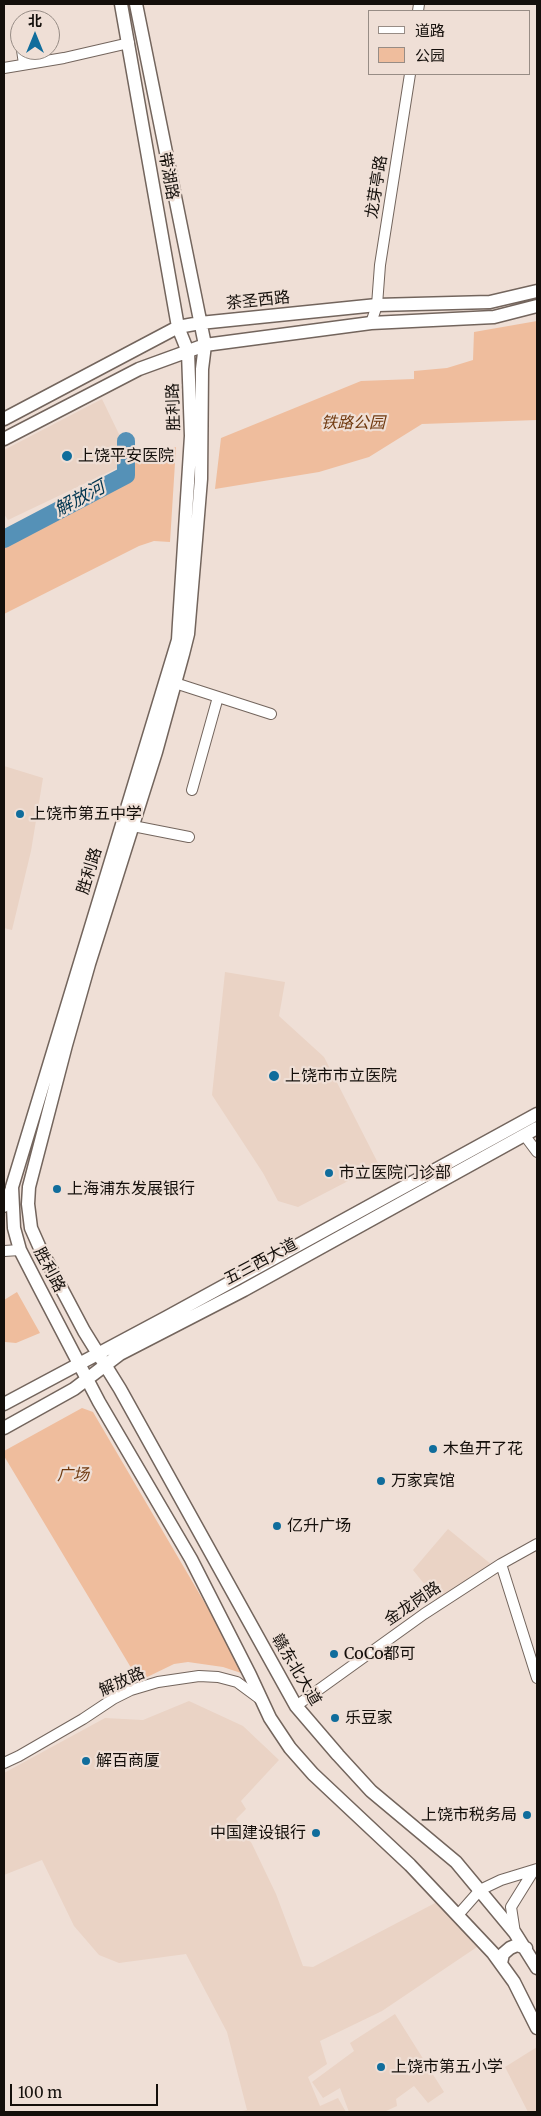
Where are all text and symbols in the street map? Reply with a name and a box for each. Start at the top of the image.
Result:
north arrow [10,10,60,60]
legend [368,10,531,75]
text: 北 [28,12,42,30]
text: 道路 [415,21,445,40]
text: 公园 [415,46,445,65]
street label: 带湖路 [154,151,182,201]
street label: 龙芽亭路 [363,154,391,220]
street label: 茶圣西路 [225,288,291,314]
street label: 胜利路 [164,383,184,431]
park label: 铁路公园 [321,413,385,433]
place label: 上饶平安医院 [78,446,174,466]
marker: 上饶平安医院 [60,449,74,463]
water label: 解放河 [51,477,109,521]
place label: 上饶市第五中学 [30,804,142,824]
marker: 上饶市第五中学 [14,808,26,820]
street label: 胜利路 [74,845,106,897]
place label: 上饶市市立医院 [285,1066,397,1086]
marker: 上饶市市立医院 [267,1069,281,1083]
place label: 市立医院门诊部 [339,1163,451,1183]
marker: 市立医院门诊部 [323,1167,335,1179]
place label: 上海浦东发展银行 [67,1179,195,1199]
marker: 上海浦东发展银行 [51,1183,63,1195]
street label: 五三西大道 [221,1235,301,1289]
street label: 胜利路 [29,1244,69,1296]
place label: 木鱼开了花 [443,1439,523,1459]
marker: 木鱼开了花 [427,1443,439,1455]
park label: 广场 [57,1465,89,1485]
place label: 万家宾馆 [391,1471,455,1491]
marker: 万家宾馆 [375,1475,387,1487]
place label: 亿升广场 [287,1516,351,1536]
marker: 亿升广场 [271,1520,283,1532]
street label: 金龙岗路 [381,1578,445,1630]
street label: 赣东北大道 [267,1631,325,1709]
place label: CoCo都可 [344,1644,416,1664]
marker: CoCo都可 [328,1648,340,1660]
street label: 解放路 [96,1663,148,1701]
place label: 乐豆家 [345,1708,393,1728]
marker: 乐豆家 [329,1712,341,1724]
place label: 解百商厦 [96,1751,160,1771]
marker: 解百商厦 [80,1755,92,1767]
place label: 上饶市税务局 [421,1805,517,1825]
marker: 上饶市税务局 [521,1809,533,1821]
place label: 中国建设银行 [210,1823,306,1843]
marker: 中国建设银行 [310,1827,322,1839]
place label: 上饶市第五小学 [391,2057,503,2077]
marker: 上饶市第五小学 [375,2061,387,2073]
scale bar [12,2074,160,2106]
text: 100 m [18,2083,62,2102]

